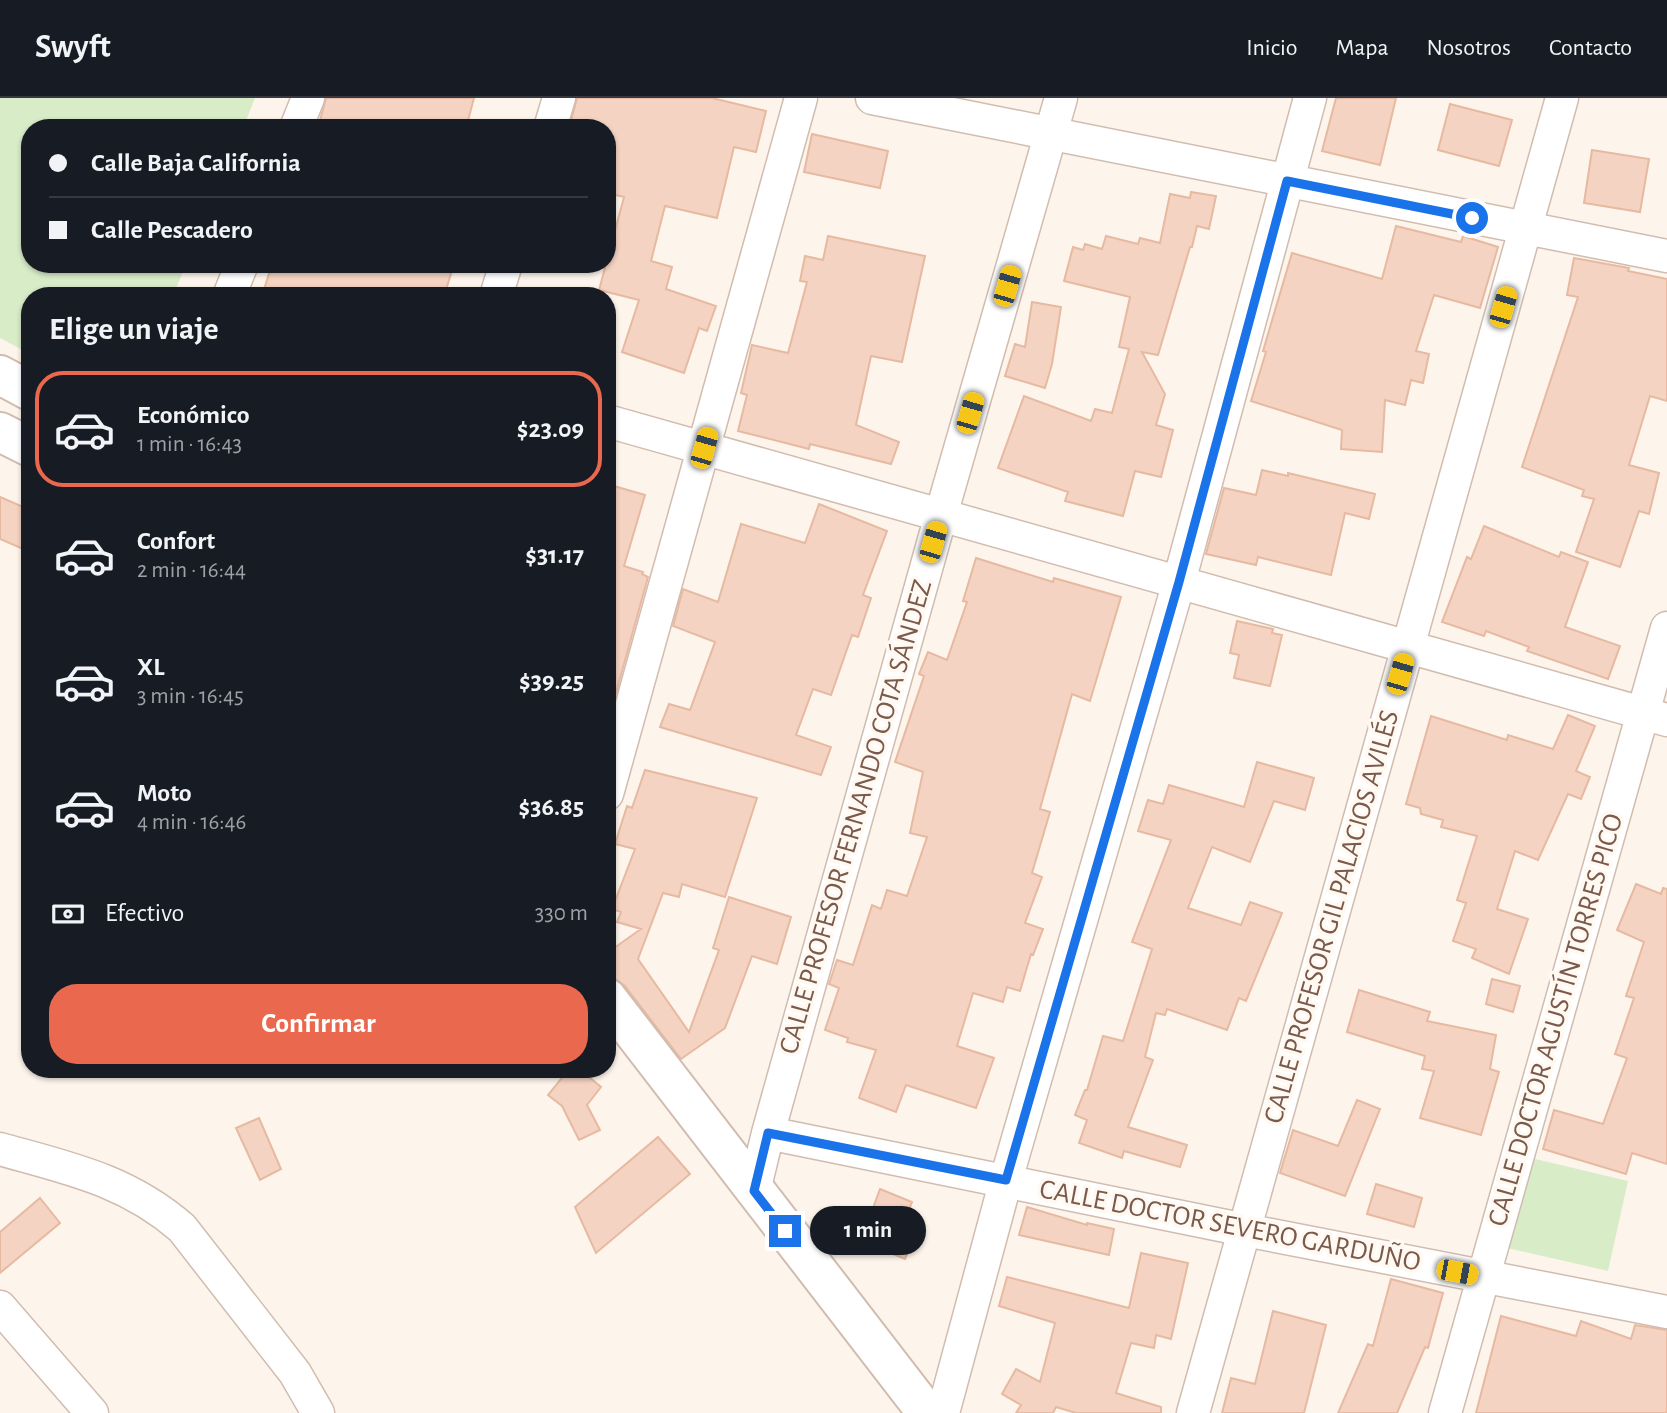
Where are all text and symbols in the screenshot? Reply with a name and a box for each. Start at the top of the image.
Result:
text: Swyft [35,31,111,64]
text: Inicio [1246,36,1297,60]
text: Mapa [1335,36,1389,60]
text: Nosotros [1427,36,1511,60]
text: Contacto [1549,36,1632,60]
text: Calle Baja California [91,150,301,176]
route start [1456,202,1488,234]
text: Calle Pescadero [91,217,253,243]
car [992,263,1023,309]
car [1488,284,1519,330]
text: Elige un viaje [49,313,219,345]
car [955,390,986,436]
icon: car [53,398,116,461]
text: Económico [137,402,250,428]
text: $23.09 [517,416,584,442]
car [689,425,720,471]
text: 1 min · 16:43 [137,433,242,456]
car [918,519,949,565]
icon: car [53,524,116,587]
text: Confort [137,528,215,554]
text: $31.17 [525,542,584,568]
text: 2 min · 16:44 [137,559,246,582]
street label: CALLE PROFESOR FERNANDO COTA SÁNDEZ [772,576,937,1057]
icon: car [53,650,116,713]
car [1385,651,1416,697]
text: XL [137,654,164,680]
text: $39.25 [519,668,584,694]
text: 3 min · 16:45 [137,685,244,708]
street label: CALLE PROFESOR GIL PALACIOS AVILÉS [1257,706,1404,1127]
icon: car [53,776,116,839]
text: Moto [137,780,192,806]
text: $36.85 [519,794,584,820]
street label: CALLE DOCTOR AGUSTÍN TORRES PICO [1481,810,1628,1229]
text: 4 min · 16:46 [137,811,246,834]
icon: cash [49,895,87,933]
text: Efectivo [105,900,184,926]
text: 330 m [535,902,588,925]
button: Confirmar [49,984,588,1064]
street label: CALLE DOCTOR SEVERO GARDUÑO [1037,1173,1423,1277]
callout: 1 min [810,1206,925,1256]
route end [769,1215,801,1247]
text: 1 min [844,1219,892,1242]
car [1435,1258,1480,1286]

